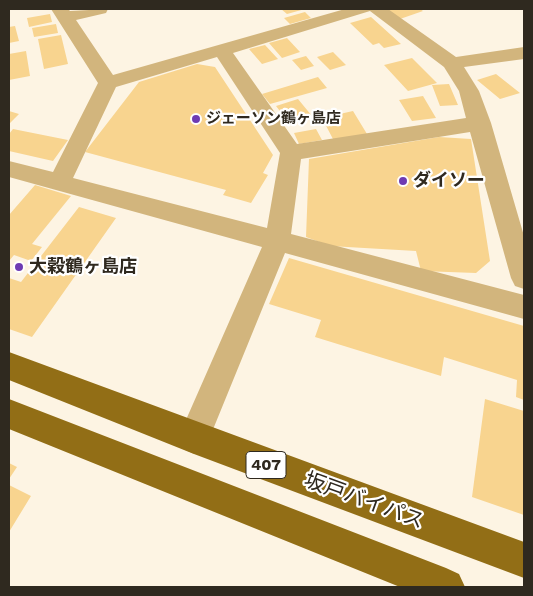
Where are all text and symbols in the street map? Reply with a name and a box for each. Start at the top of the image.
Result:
place label: ジェーソン鶴ヶ島店 [206,110,341,128]
marker: ジェーソン鶴ヶ島店 [190,113,202,125]
place label: ダイソー [413,170,485,192]
marker: ダイソー [397,175,409,187]
place label: 大穀鶴ヶ島店 [29,256,137,278]
marker: 大穀鶴ヶ島店 [13,261,25,273]
road number: 407 [246,452,286,478]
street label: 坂戸バイパス [300,468,428,534]

